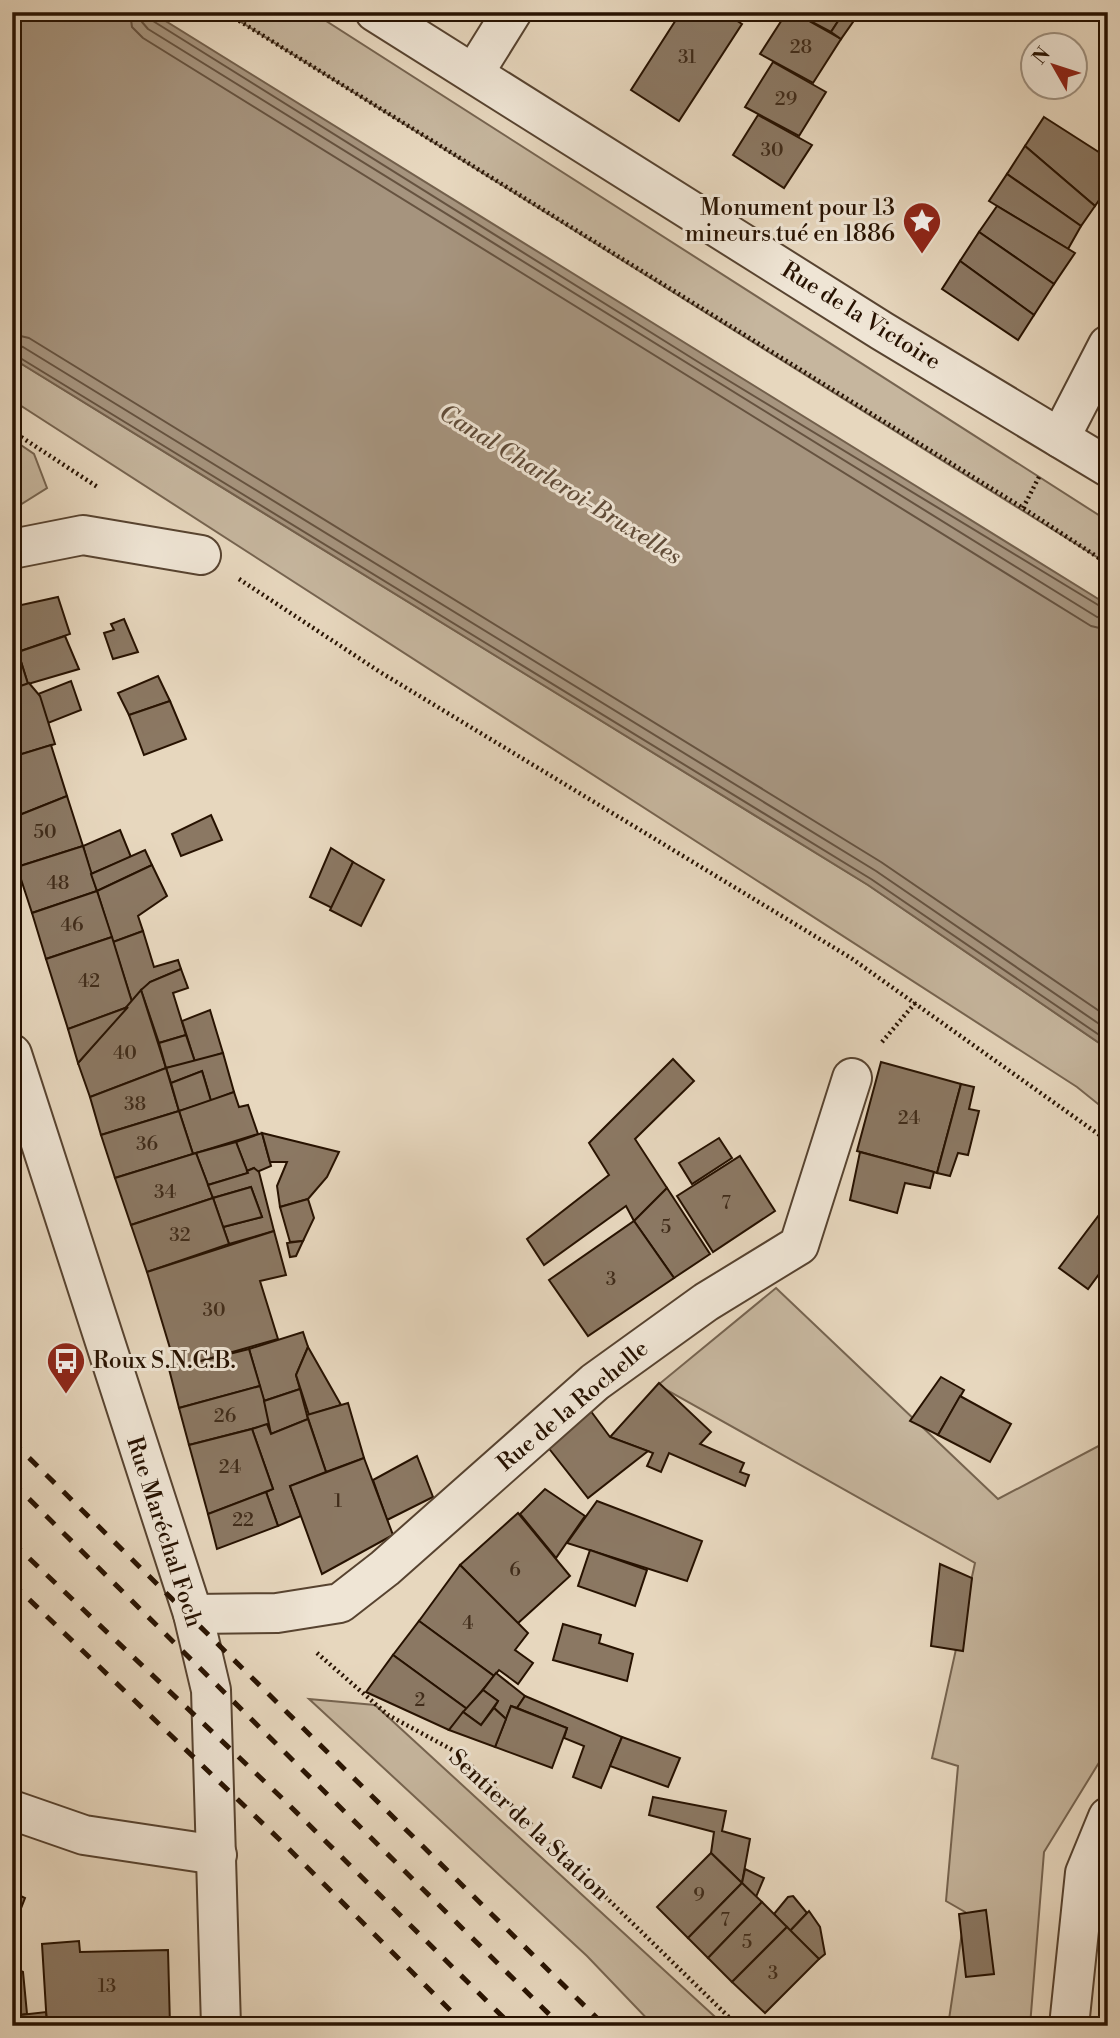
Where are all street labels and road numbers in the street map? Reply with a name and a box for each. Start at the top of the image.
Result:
street label: Rue de la Victoire [776,256,946,376]
street label: Rue de la Rochelle [492,1335,654,1477]
street label: Rue Maréchal Foch [120,1433,208,1631]
street label: Sentier de la Station [443,1744,615,1907]

